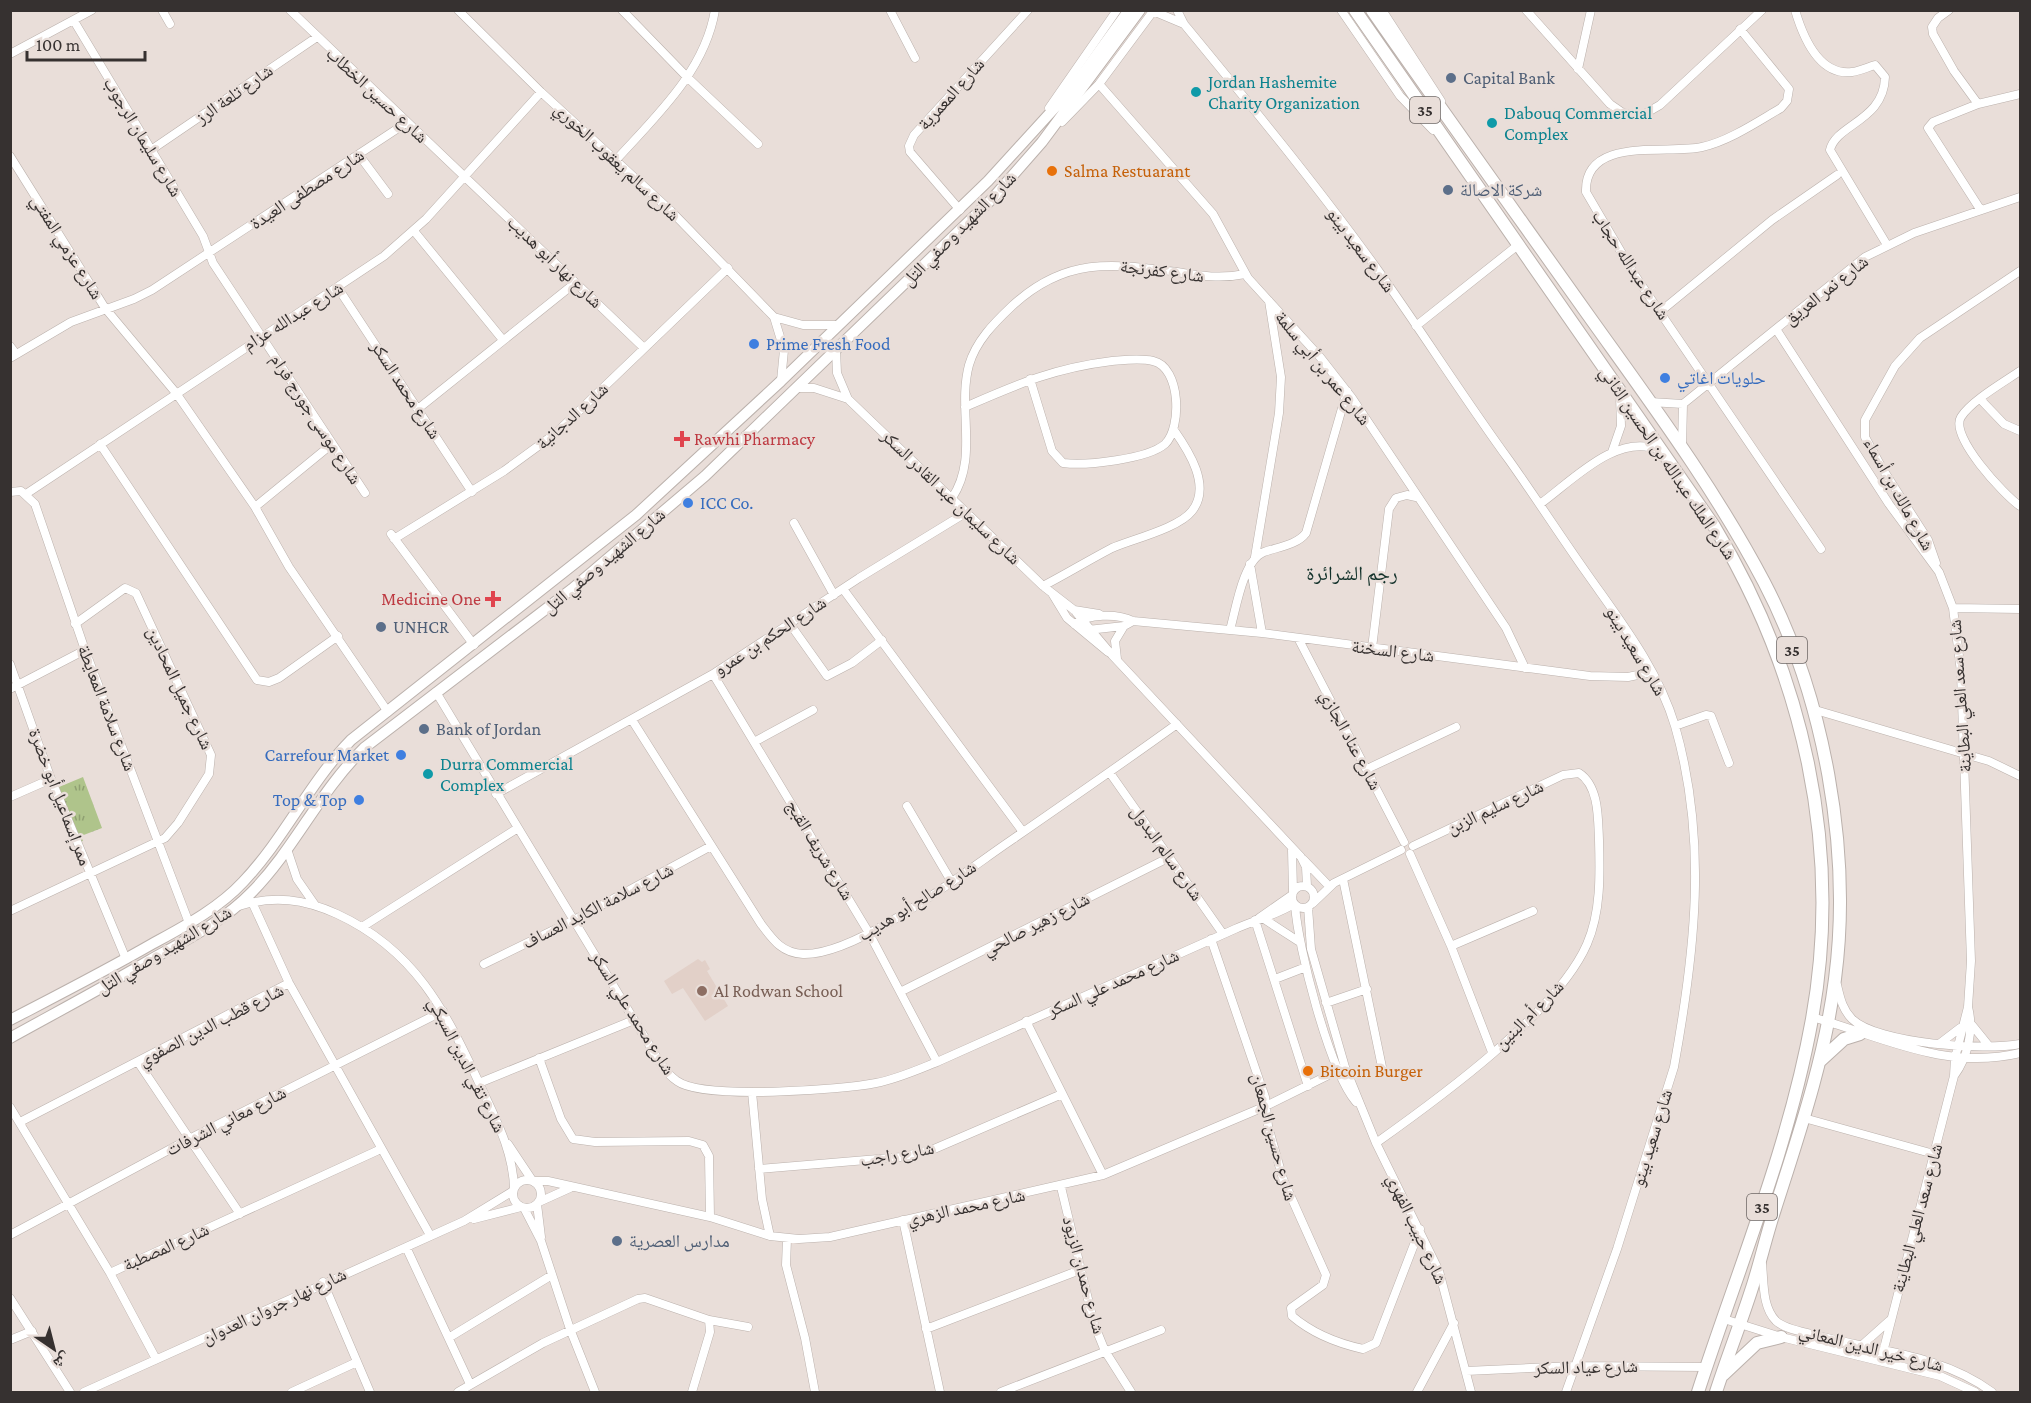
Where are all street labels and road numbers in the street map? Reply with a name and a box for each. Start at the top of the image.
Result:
street label: شارع حسين الخطاب [322,43,432,148]
street label: شارع المعمرية [914,54,989,135]
street label: شارع تلعة الرز [191,60,277,129]
street label: شارع سليمان الرجوب [99,74,186,201]
road number: 35 [1410,97,1440,123]
street label: شارع سالم يعقوب الخوري [547,99,684,228]
street label: شارع مصطفى العيدة [246,145,368,234]
street label: شارع الشهيد وصفي التل [898,168,1024,294]
street label: شارع عزمي المفتي [23,191,107,305]
street label: شارع سعيد بينو [1322,204,1399,297]
street label: شارع عبدالله حجاب [1587,207,1674,324]
street label: شارع نهار أبو هديب [503,211,607,313]
street label: شارع نمر العريق [1780,251,1873,330]
street label: شارع كفرنجة [1119,256,1205,287]
street label: شارع عبدالله عزام [239,277,348,356]
street label: شارع عمر بن أبي سلمة [1267,307,1376,432]
street label: شارع محمد السكر [366,336,445,443]
street label: شارع موسى جورج فرام [265,350,366,489]
street label: شارع الملك عبدالله بن الحسين الثاني [1592,363,1740,566]
street label: شارع الدجانية [532,379,613,454]
street label: شارع سليمان عبد القادر السكر [876,425,1025,569]
street label: شارع مالك بن أسماء [1859,434,1939,554]
street label: شارع الشهيد وصفي التل [539,504,672,621]
street label: شارع الحكم بن عمرو [710,592,831,681]
street label: شارع سعيد بينو [1601,603,1670,700]
street label: شارع سعد العلي البطاينة [1945,619,1980,773]
street label: شارع جميل المحادين [142,623,217,753]
street label: شارع السخنة [1350,636,1435,667]
road number: 35 [1777,637,1807,663]
street label: شارع سلامة المعايطة [73,642,140,774]
street label: شارع عناد الجازي [1312,687,1386,795]
street label: ممر إسماعيل أبو خضرة [23,725,96,869]
street label: شارع سليم الزبن [1444,776,1547,840]
street label: شارع شريف القبج [781,796,858,905]
street label: شارع سالم البدول [1125,802,1207,906]
street label: شارع صالح أبو هديب [854,856,981,947]
street label: شارع سلامة الكايد العساف [519,859,677,954]
street label: شارع زهير صالحي [979,888,1095,964]
street label: شارع الشهيد وصفي التل [93,902,237,1002]
street label: شارع محمد علي السكر [1043,945,1184,1026]
street label: شارع محمد علي السكر [583,947,679,1081]
street label: شارع أم البنين [1490,976,1569,1055]
street label: شارع قطب الدين الصفوي [135,980,289,1074]
street label: شارع تقي الدين السبكي [420,994,510,1138]
street label: شارع حسين الجمعان [1246,1071,1301,1203]
street label: شارع معاني الشرفات [163,1082,291,1164]
street label: شارع سعيد بينو [1628,1087,1677,1189]
street label: شارع راجب [858,1138,936,1171]
street label: شارع سعد العلي البطاينة [1888,1141,1951,1296]
street label: شارع حبيب الفهري [1379,1171,1451,1289]
street label: شارع محمد الزهري [905,1185,1028,1234]
road number: 35 [1747,1194,1777,1220]
street label: شارع حمدان الزيود [1058,1214,1109,1336]
street label: شارع المصطبة [120,1219,212,1276]
street label: شارع نهار جروان العدوان [199,1264,350,1349]
street label: شارع خير الدين المعاني [1796,1320,1945,1380]
street label: شارع عياد السكر [1533,1356,1638,1379]

